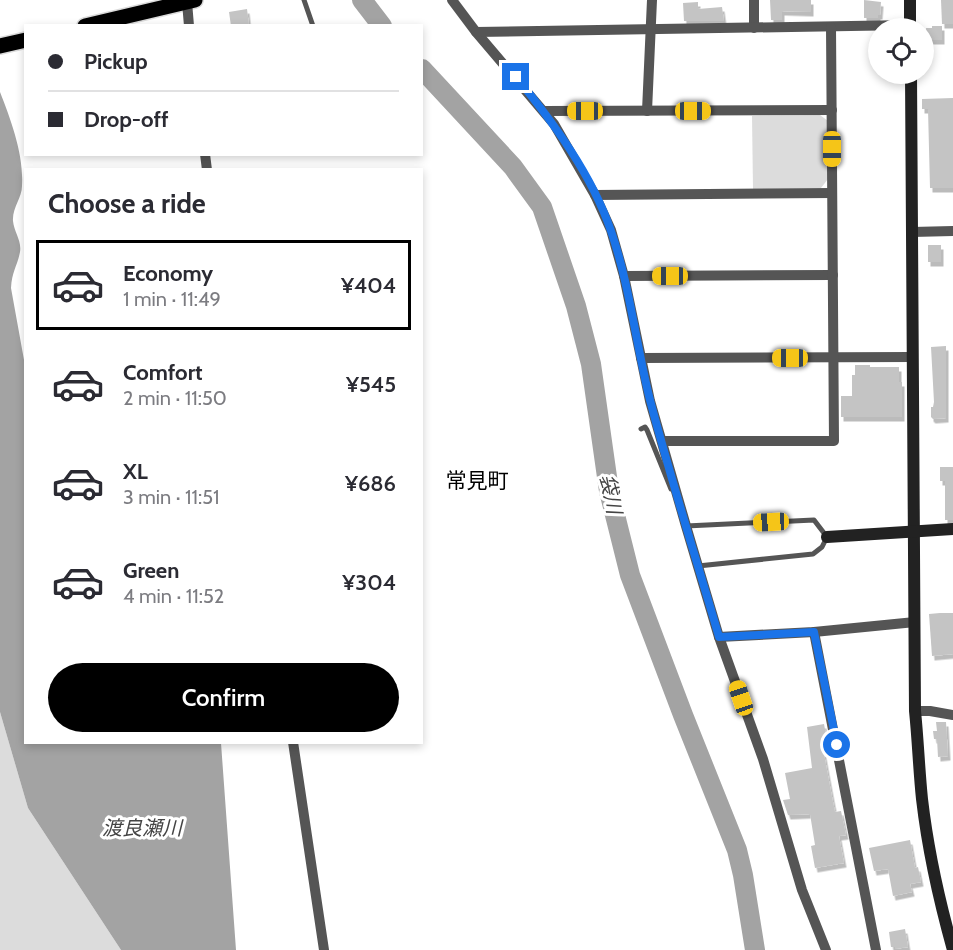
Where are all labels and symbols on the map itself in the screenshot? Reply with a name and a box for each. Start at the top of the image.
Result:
route end [502,63,529,90]
car [567,102,603,120]
car [675,102,711,120]
car [823,131,841,167]
car [652,267,688,285]
car [772,349,808,367]
district label: 常見町 [446,468,509,493]
water label: 袋川 [595,472,627,518]
car [753,512,789,532]
car [727,678,755,718]
route start [823,731,850,758]
water label: 渡良瀬川 [102,816,184,840]

